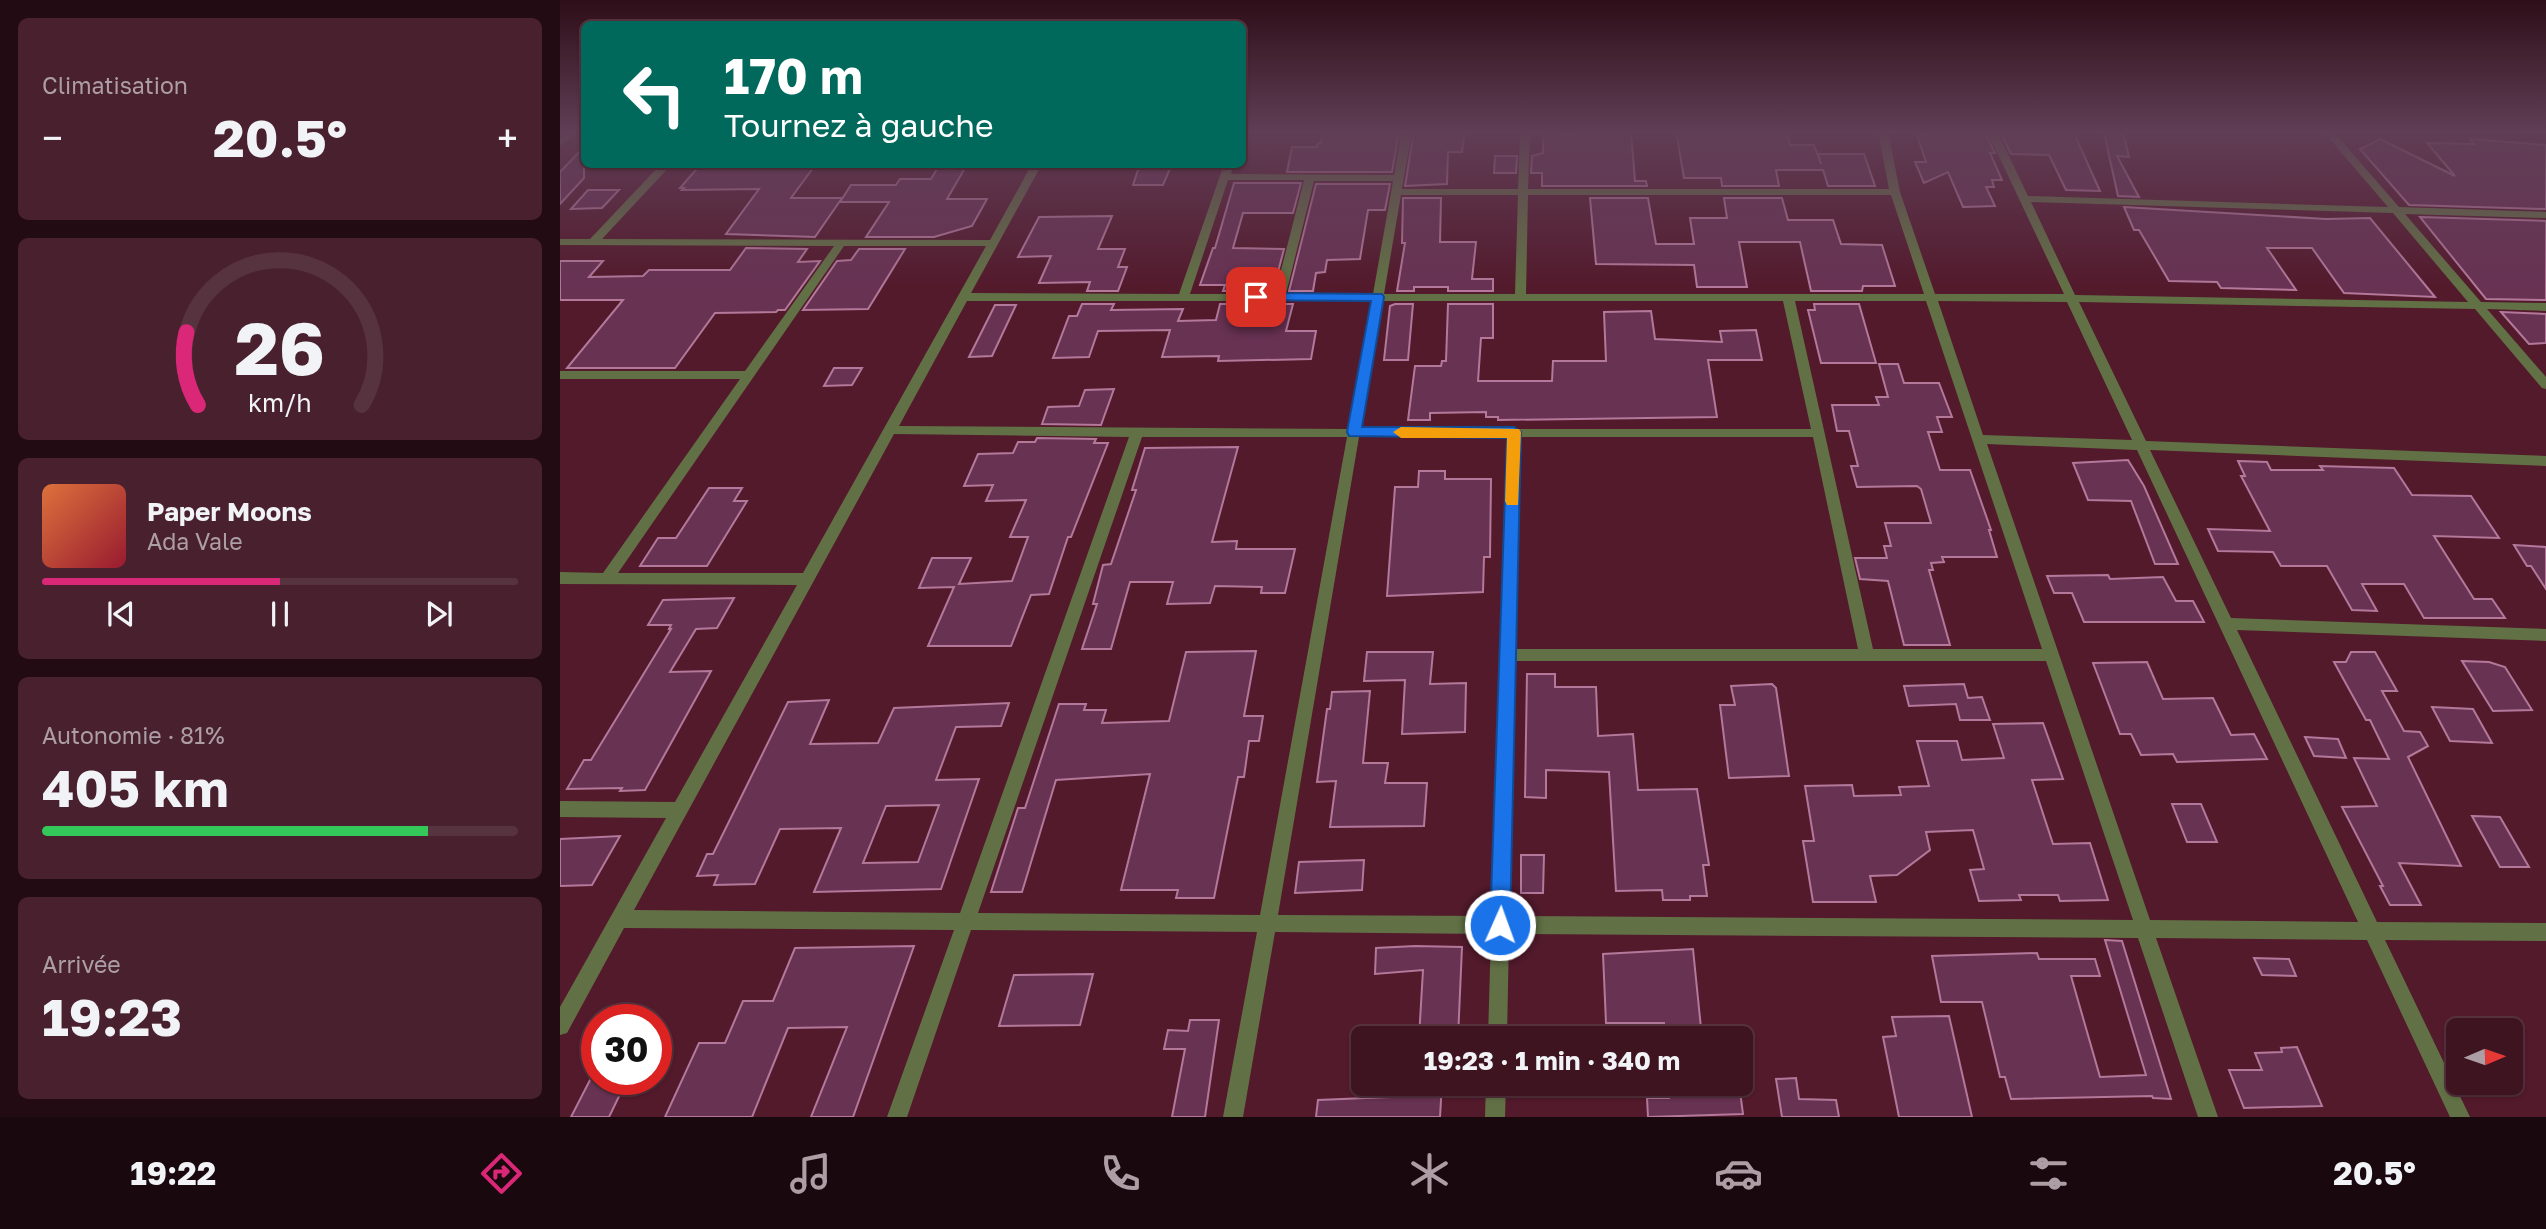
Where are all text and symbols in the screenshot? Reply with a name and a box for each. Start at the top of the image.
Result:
text: 170 m [724,46,863,105]
icon: left [609,49,700,140]
text: Climatisation [42,71,188,99]
text: 20.5° [213,106,347,168]
text: Tournez à gauche [724,106,993,144]
text: − [42,115,63,160]
text: + [497,115,518,160]
pin [1226,267,1286,327]
icon: arrive [1237,278,1275,316]
text: 26 [235,304,325,391]
text: km/h [248,386,312,417]
text: Paper Moons [147,496,312,527]
text: Ada Vale [147,527,243,555]
icon: previous [102,595,140,633]
icon: pause [261,595,299,633]
icon: next [420,595,458,633]
text: Autonomie · 81% [42,721,225,749]
text: 405 km [42,756,229,818]
position arrow [1463,888,1537,962]
text: Arrivée [42,950,121,978]
text: 19:23 [42,985,182,1047]
speed limit sign: 30 [581,1004,672,1095]
north arrow [2446,1018,2524,1096]
map controls [2446,1018,2523,1095]
text: 19:23 · 1 min · 340 m [1424,1045,1680,1076]
icon: directions [477,1149,526,1198]
icon: music [786,1149,835,1198]
icon: phone [1096,1149,1145,1198]
icon: climate [1405,1149,1454,1198]
icon: car [1714,1149,1763,1198]
icon: filters [2024,1149,2073,1198]
text: 19:22 [130,1154,216,1192]
text: 20.5° [2333,1154,2416,1192]

